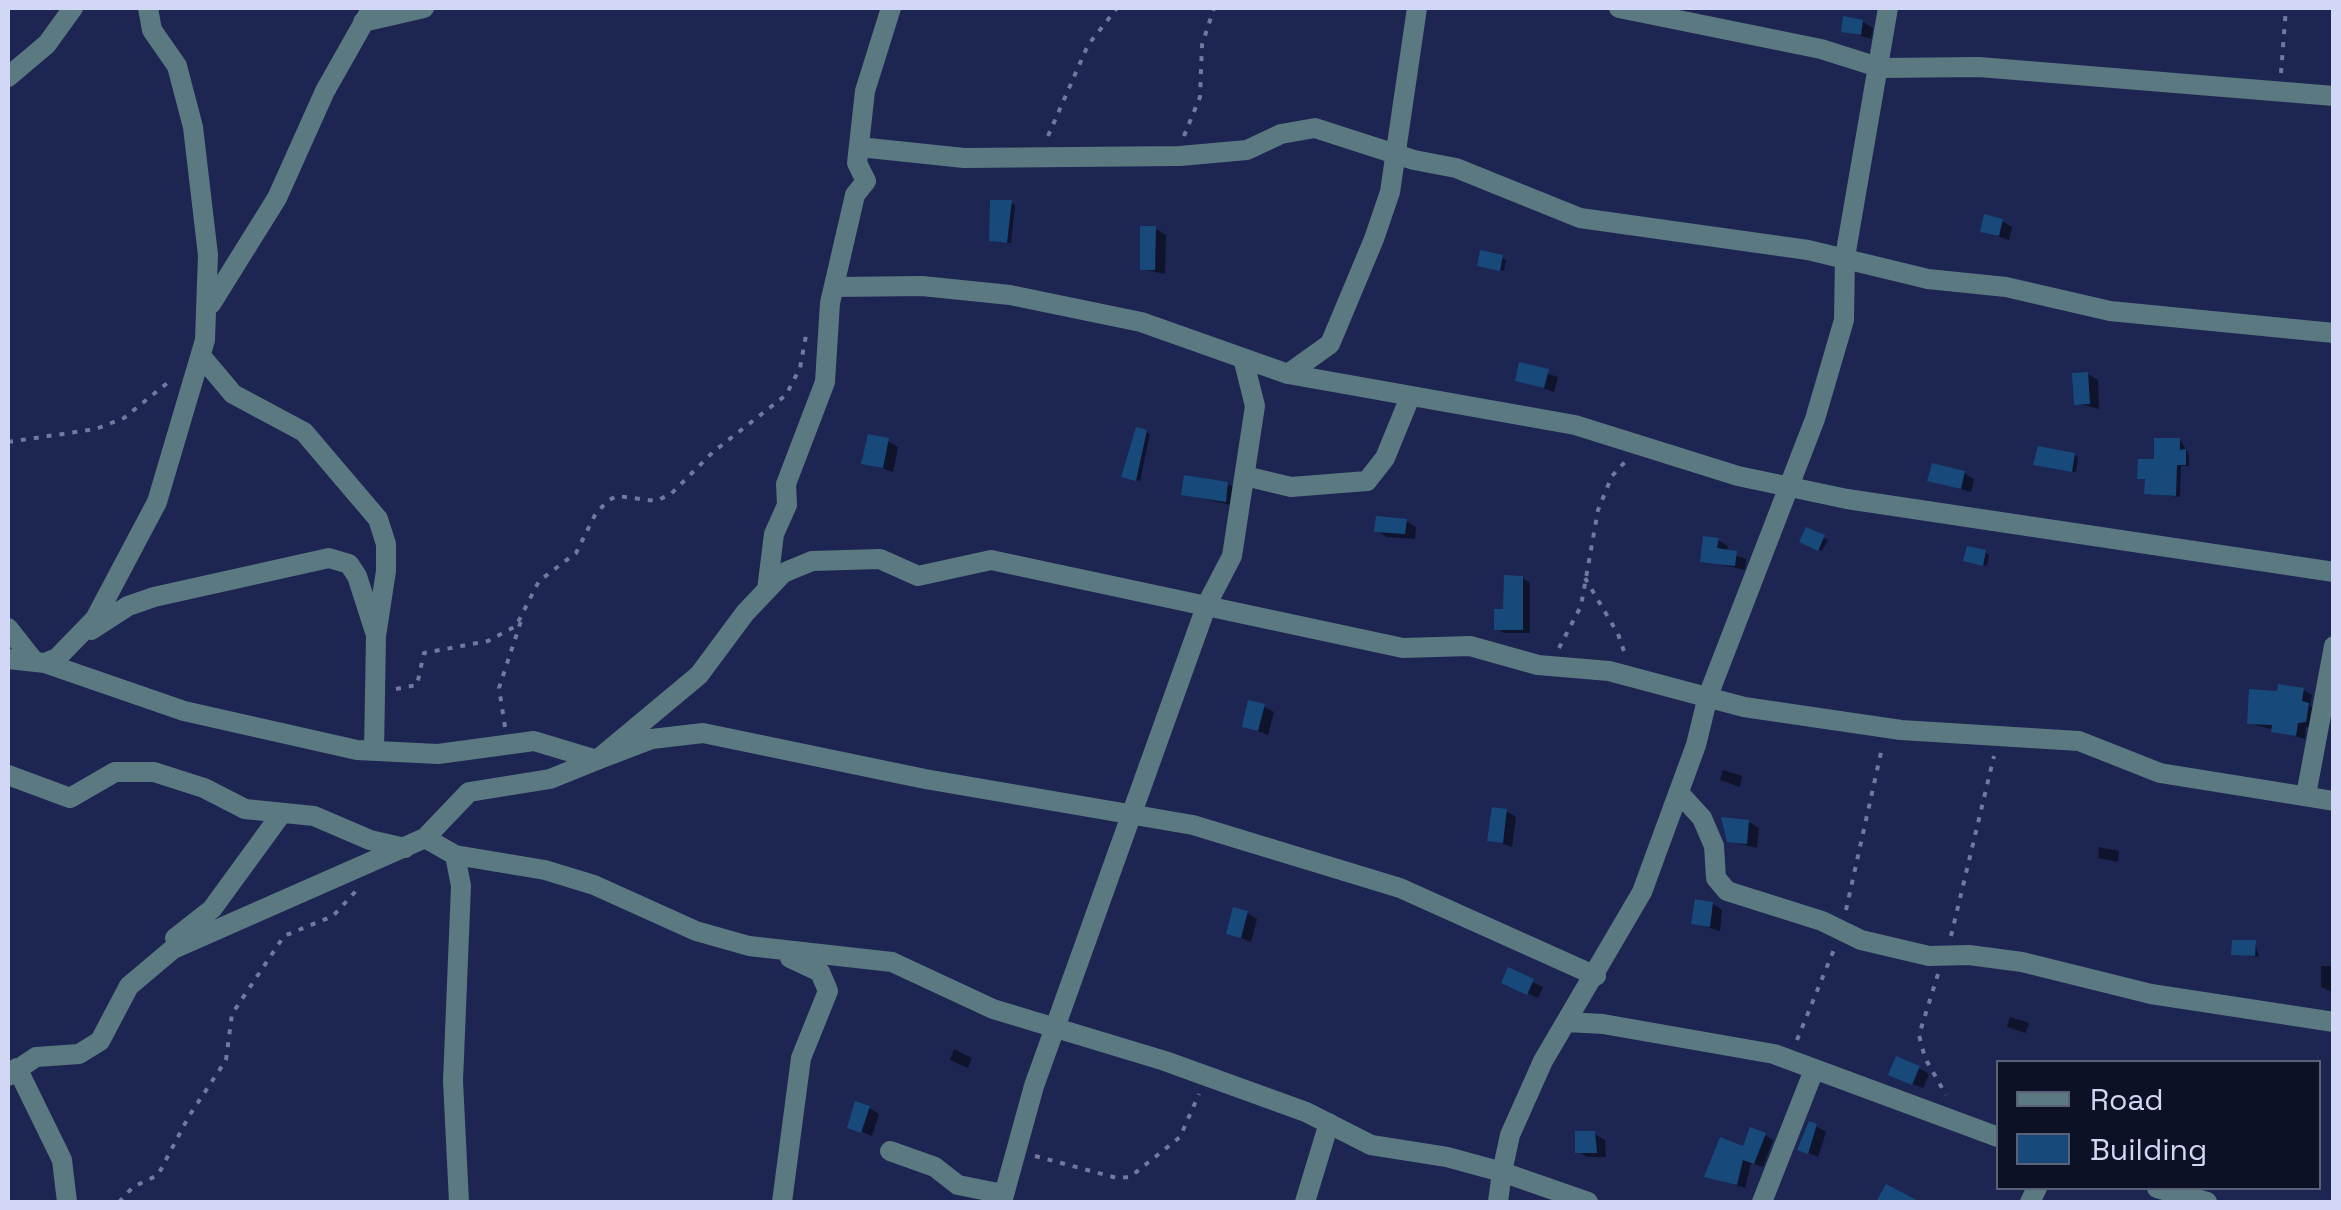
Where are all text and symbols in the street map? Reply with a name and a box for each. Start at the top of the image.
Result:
legend [1996,1060,2321,1190]
text: Road [2090,1080,2164,1119]
text: Building [2090,1130,2207,1169]

